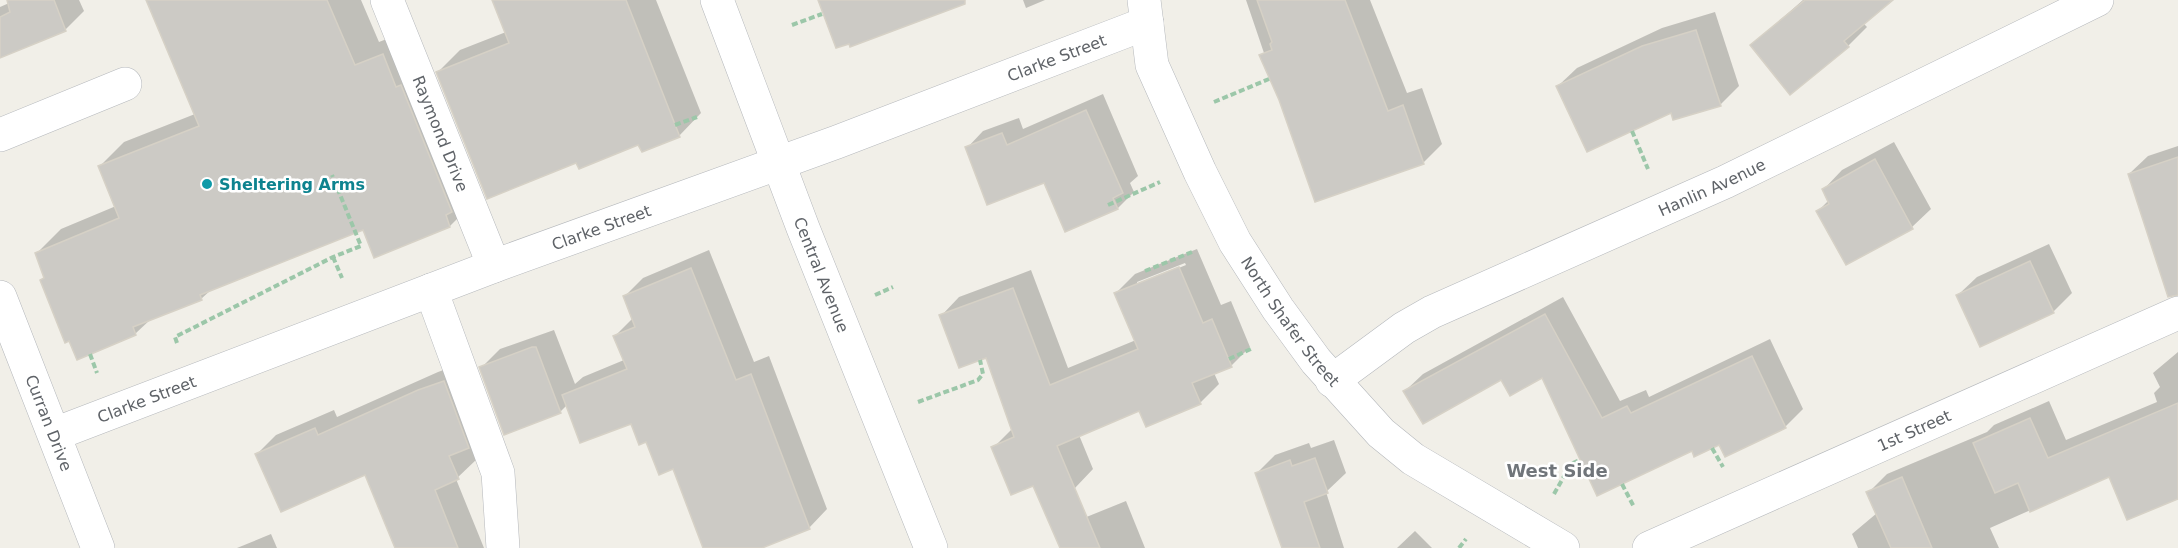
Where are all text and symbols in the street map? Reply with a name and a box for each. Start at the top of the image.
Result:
street label: Clarke Street [1005,30,1109,85]
street label: Raymond Drive [409,73,473,194]
street label: Hanlin Avenue [1655,154,1768,220]
place label: Sheltering Arms [219,175,365,194]
marker: Sheltering Arms [200,177,214,191]
street label: Clarke Street [549,201,653,254]
street label: Central Avenue [790,214,853,335]
street label: North Shafer Street [1237,253,1344,390]
street label: Clarke Street [94,371,199,426]
street label: Curran Drive [22,372,76,474]
street label: 1st Street [1874,406,1954,455]
district label: West Side [1506,460,1608,481]

